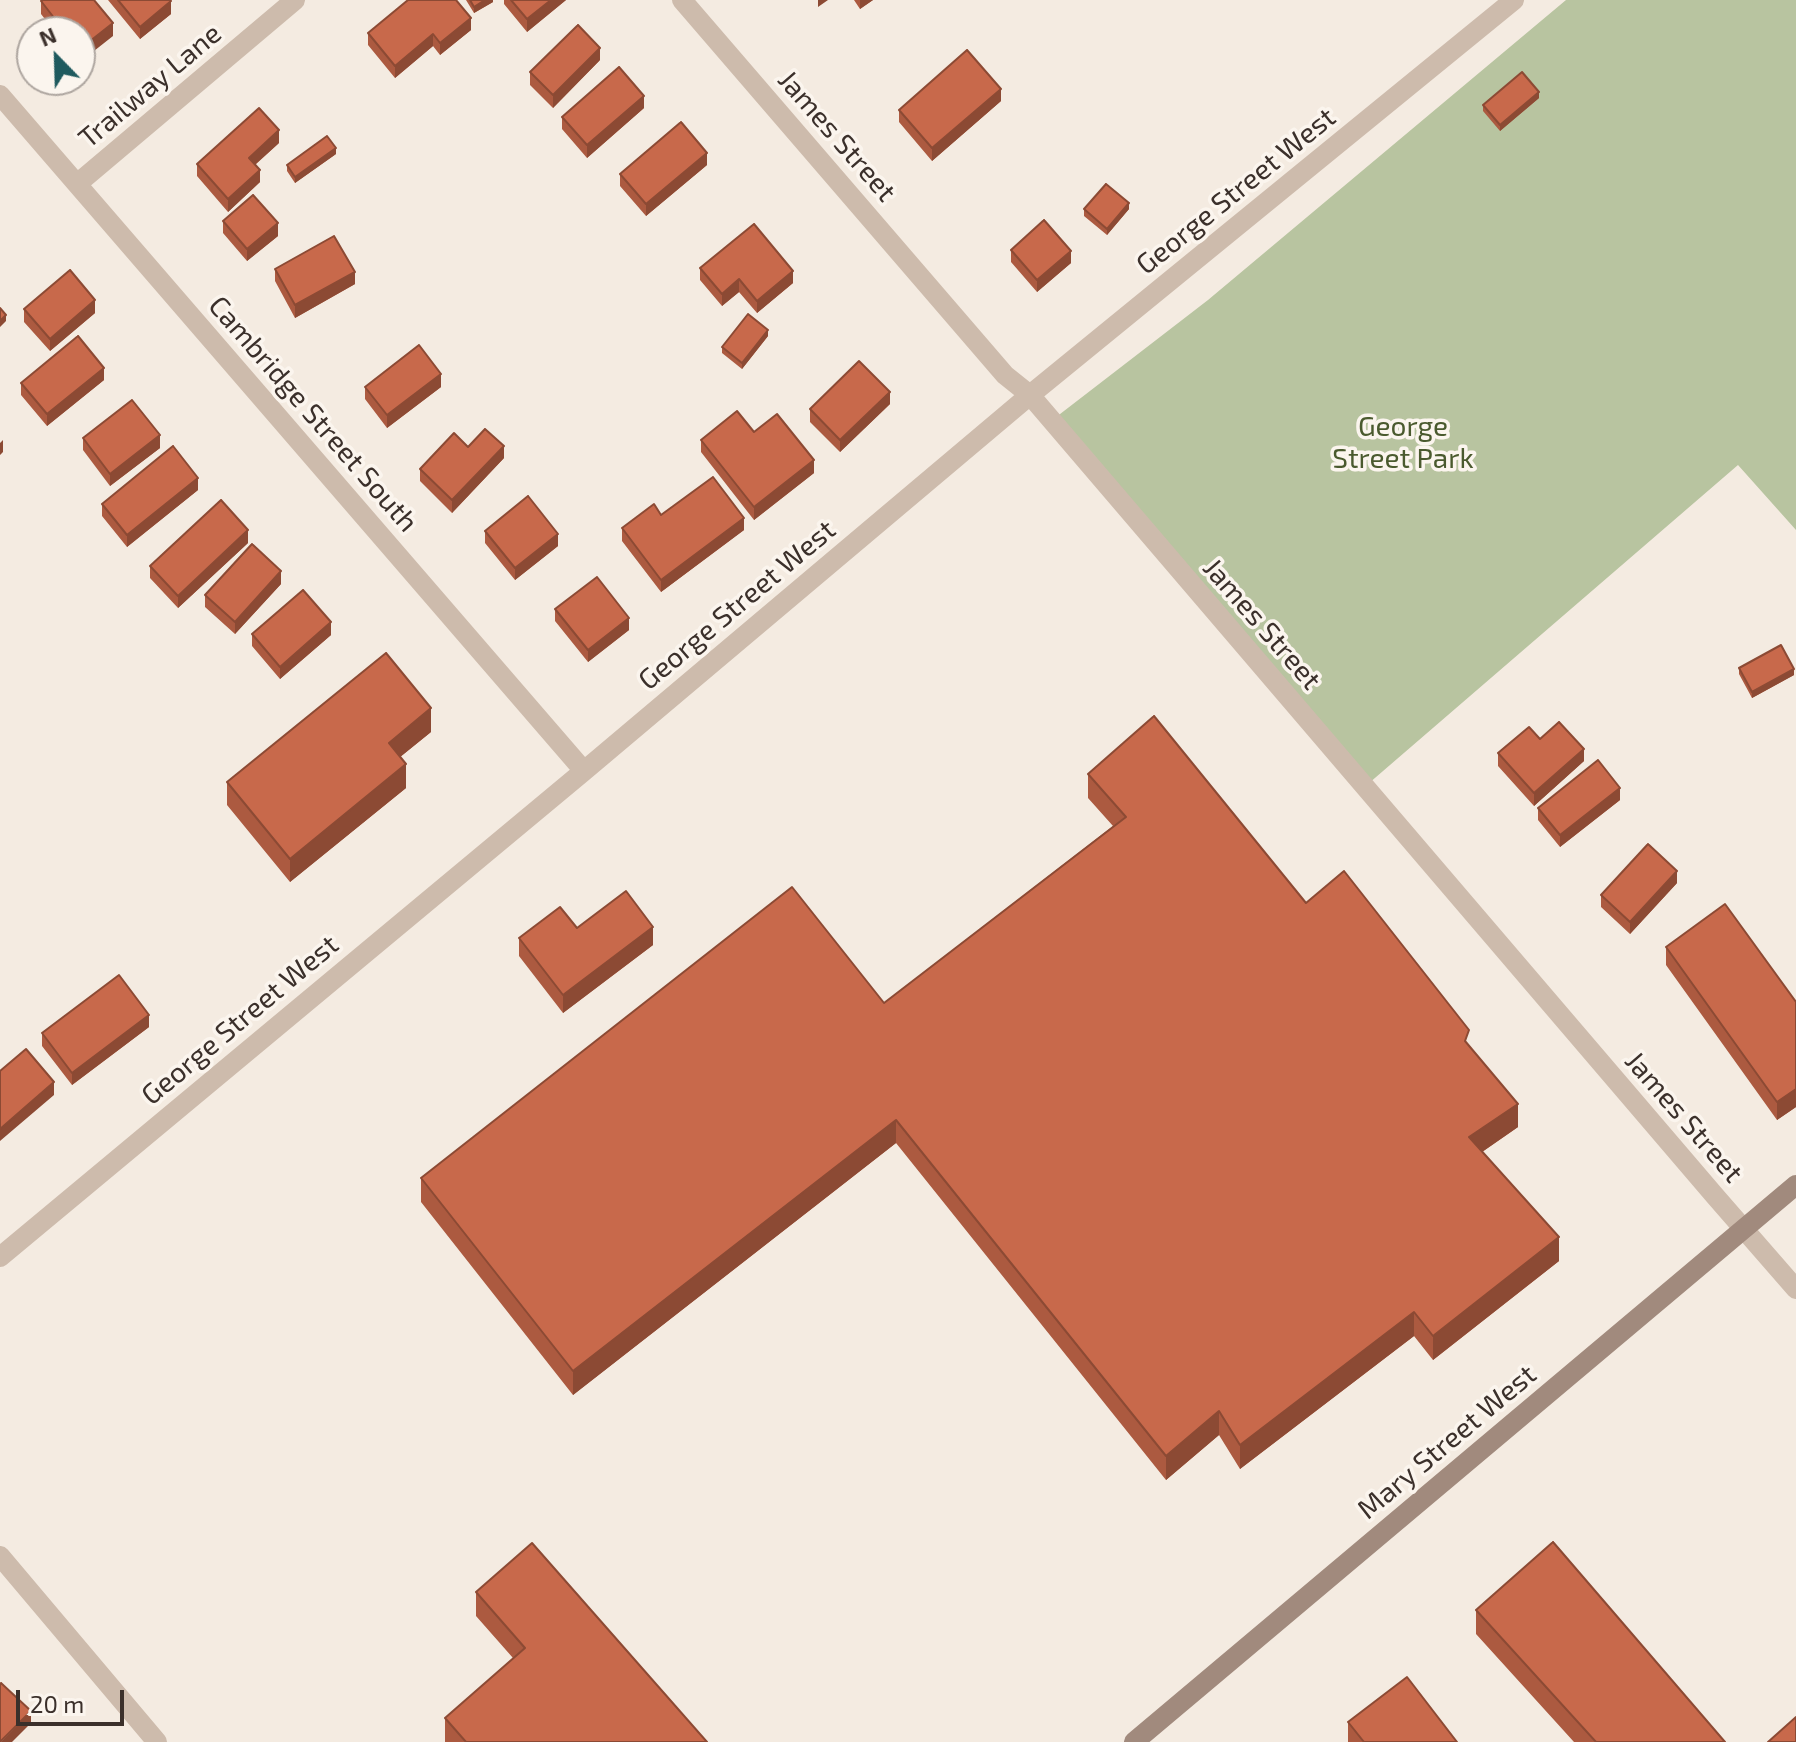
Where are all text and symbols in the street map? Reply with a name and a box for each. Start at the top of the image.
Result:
north arrow [16,16,96,96]
street label: Trailway Lane [72,17,228,155]
text: N [35,21,60,51]
street label: James Street [771,64,903,208]
street label: George Street West [1130,100,1342,282]
street label: Cambridge Street South [201,289,425,539]
park label: George Street Park [1332,410,1474,476]
street label: George Street West [632,513,842,697]
street label: James Street [1196,552,1328,696]
street label: George Street West [135,928,345,1112]
street label: James Street [1618,1045,1750,1189]
street label: Mary Street West [1351,1358,1543,1526]
scale bar [20,1674,128,1724]
text: 20 m [30,1689,84,1718]

